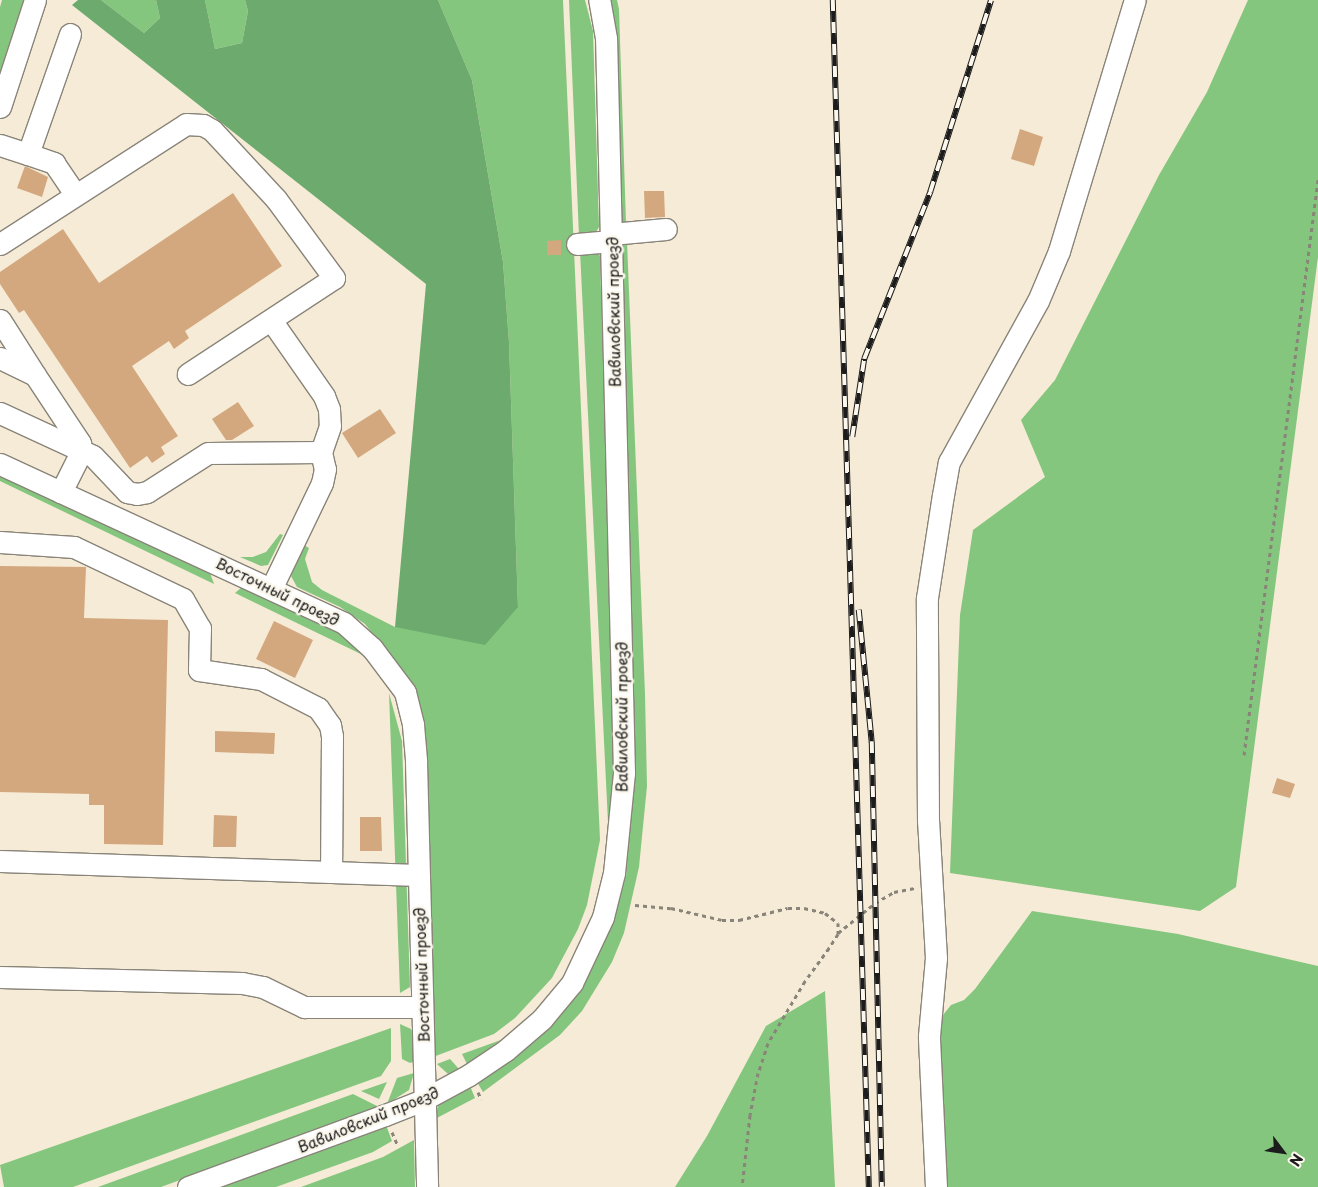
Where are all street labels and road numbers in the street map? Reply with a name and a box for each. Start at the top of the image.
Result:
street label: Вавиловский проезд [603,237,623,387]
street label: Восточный проезд [213,553,343,629]
street label: Вавиловский проезд [612,642,630,792]
street label: Восточный проезд [410,907,432,1043]
street label: Вавиловский проезд [295,1082,441,1156]

